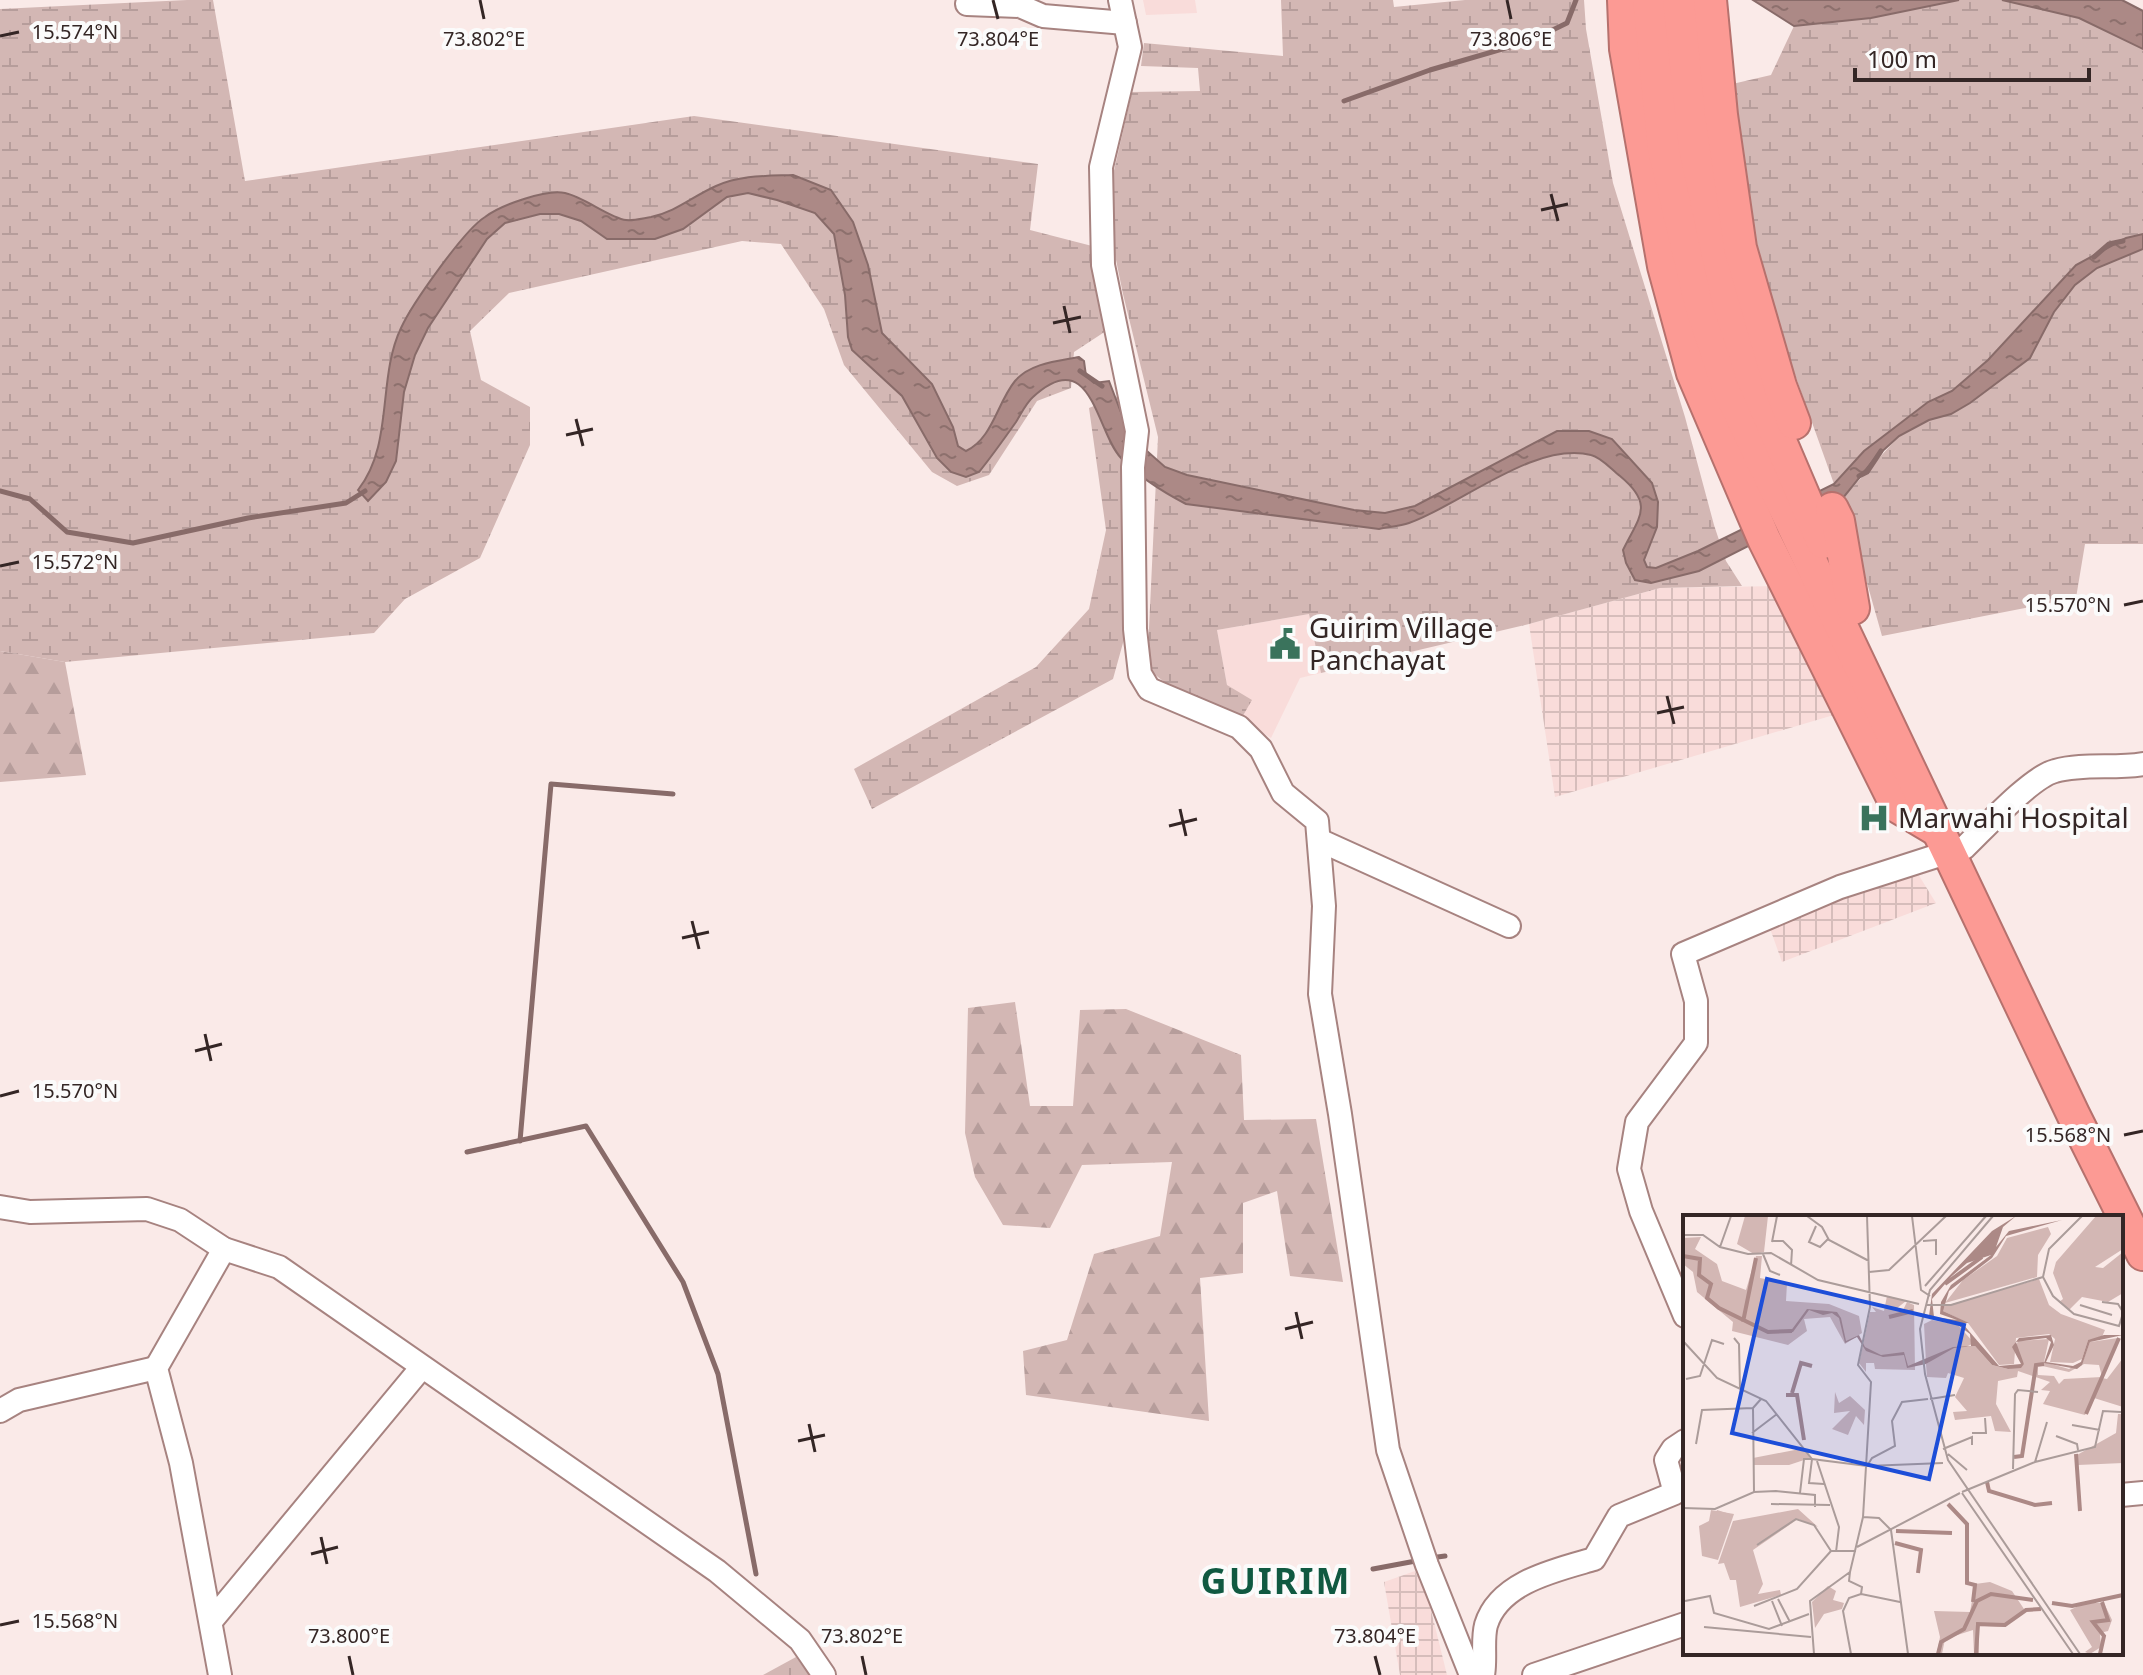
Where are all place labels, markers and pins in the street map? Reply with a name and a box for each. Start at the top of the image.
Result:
place label: Guirim Village Panchayat [1309,608,1493,678]
public building icon: Guirim Village Panchayat [1268,627,1302,661]
place label: Marwahi Hospital [1898,798,2129,836]
hospital icon: Marwahi Hospital [1857,801,1891,835]

